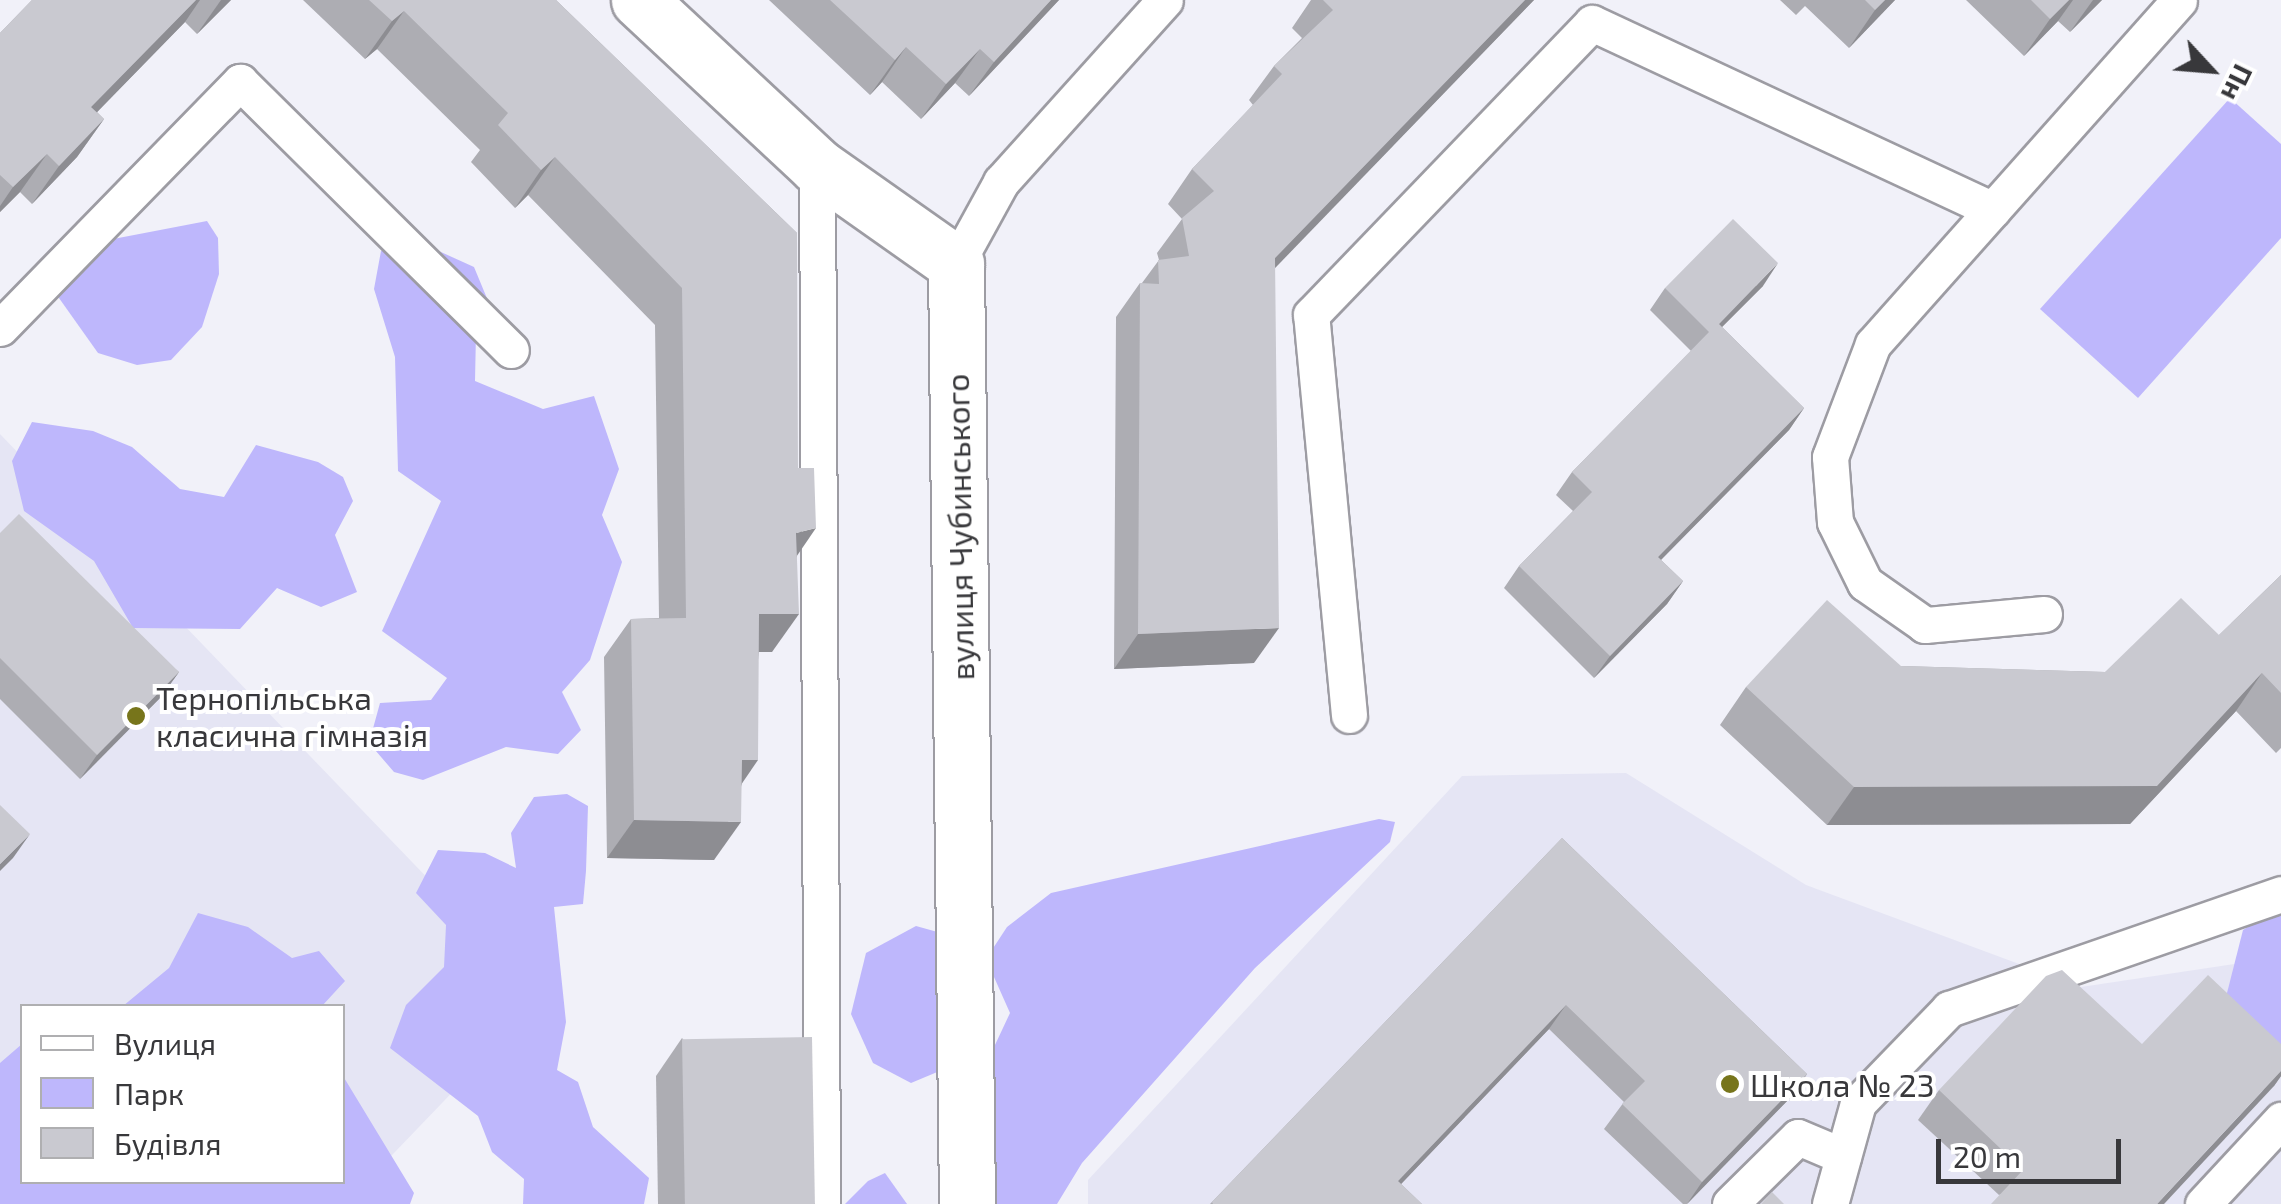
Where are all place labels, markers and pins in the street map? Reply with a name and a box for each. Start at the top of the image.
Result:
place label: Тернопільська класична гімназія [156,679,428,754]
marker: Тернопільська класична гімназія [125,705,147,727]
place label: Школа № 23 [1750,1065,1935,1103]
marker: Школа № 23 [1719,1073,1741,1095]

